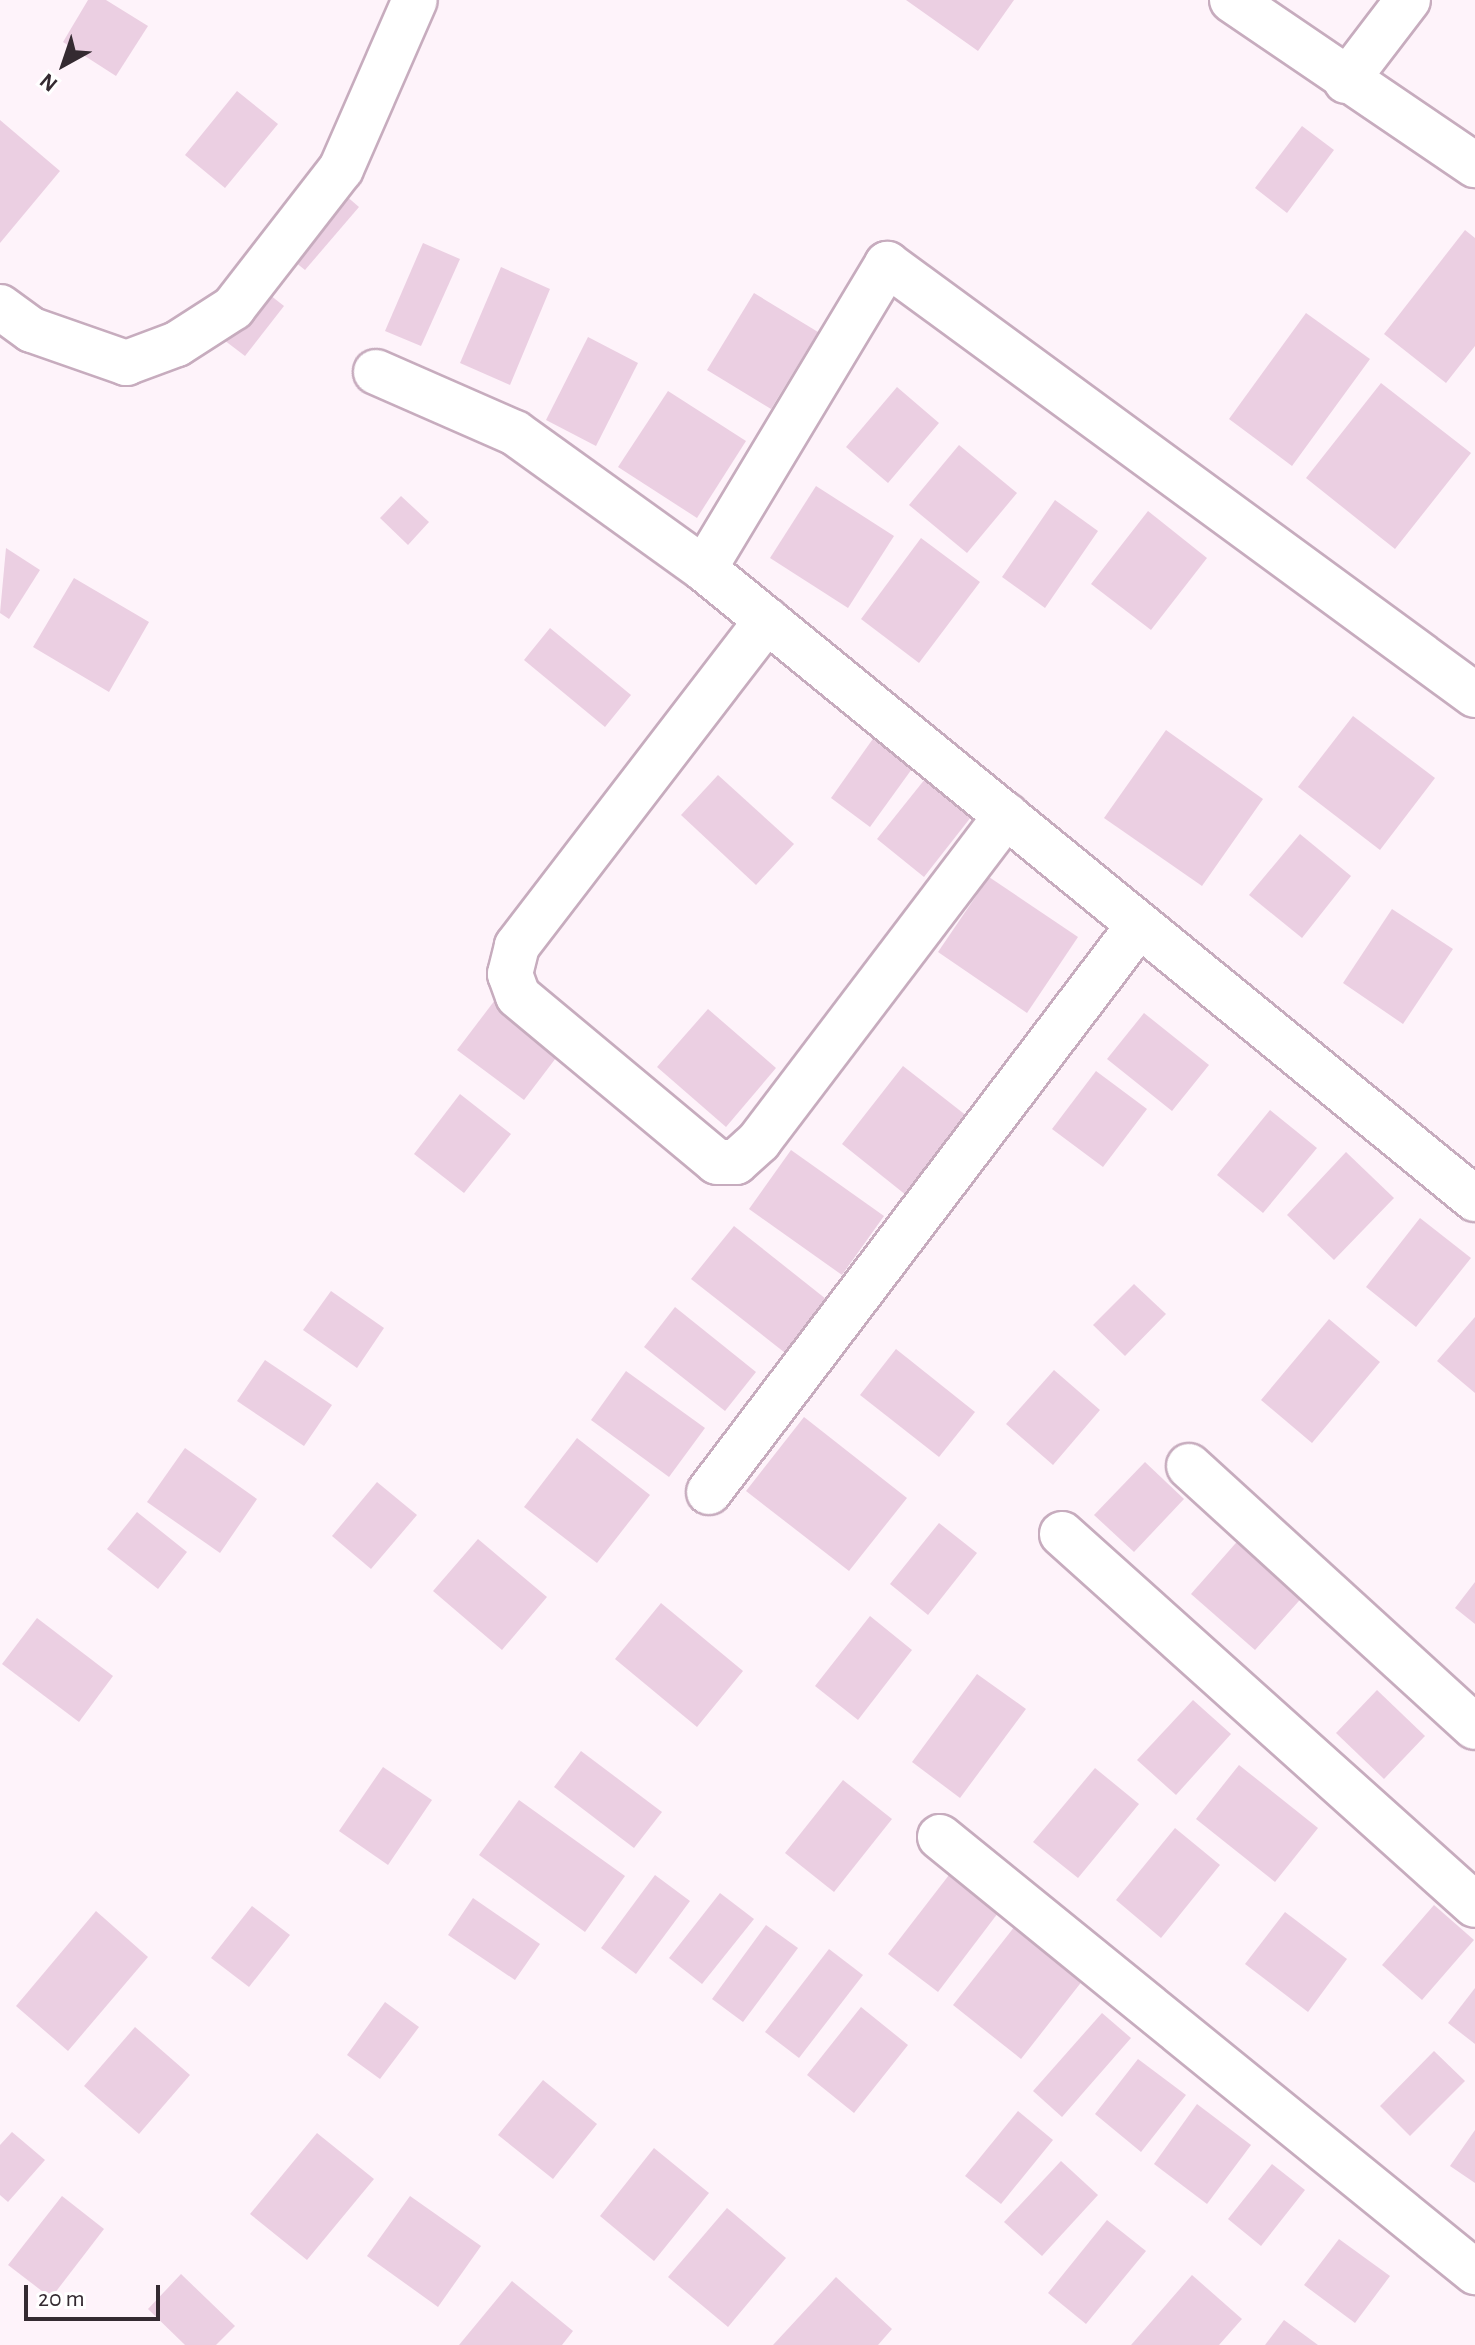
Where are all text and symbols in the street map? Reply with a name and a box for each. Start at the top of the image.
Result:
north arrow [24,24,104,104]
text: N [36,69,62,96]
scale bar [28,2269,164,2319]
text: 20 m [38,2287,85,2311]

